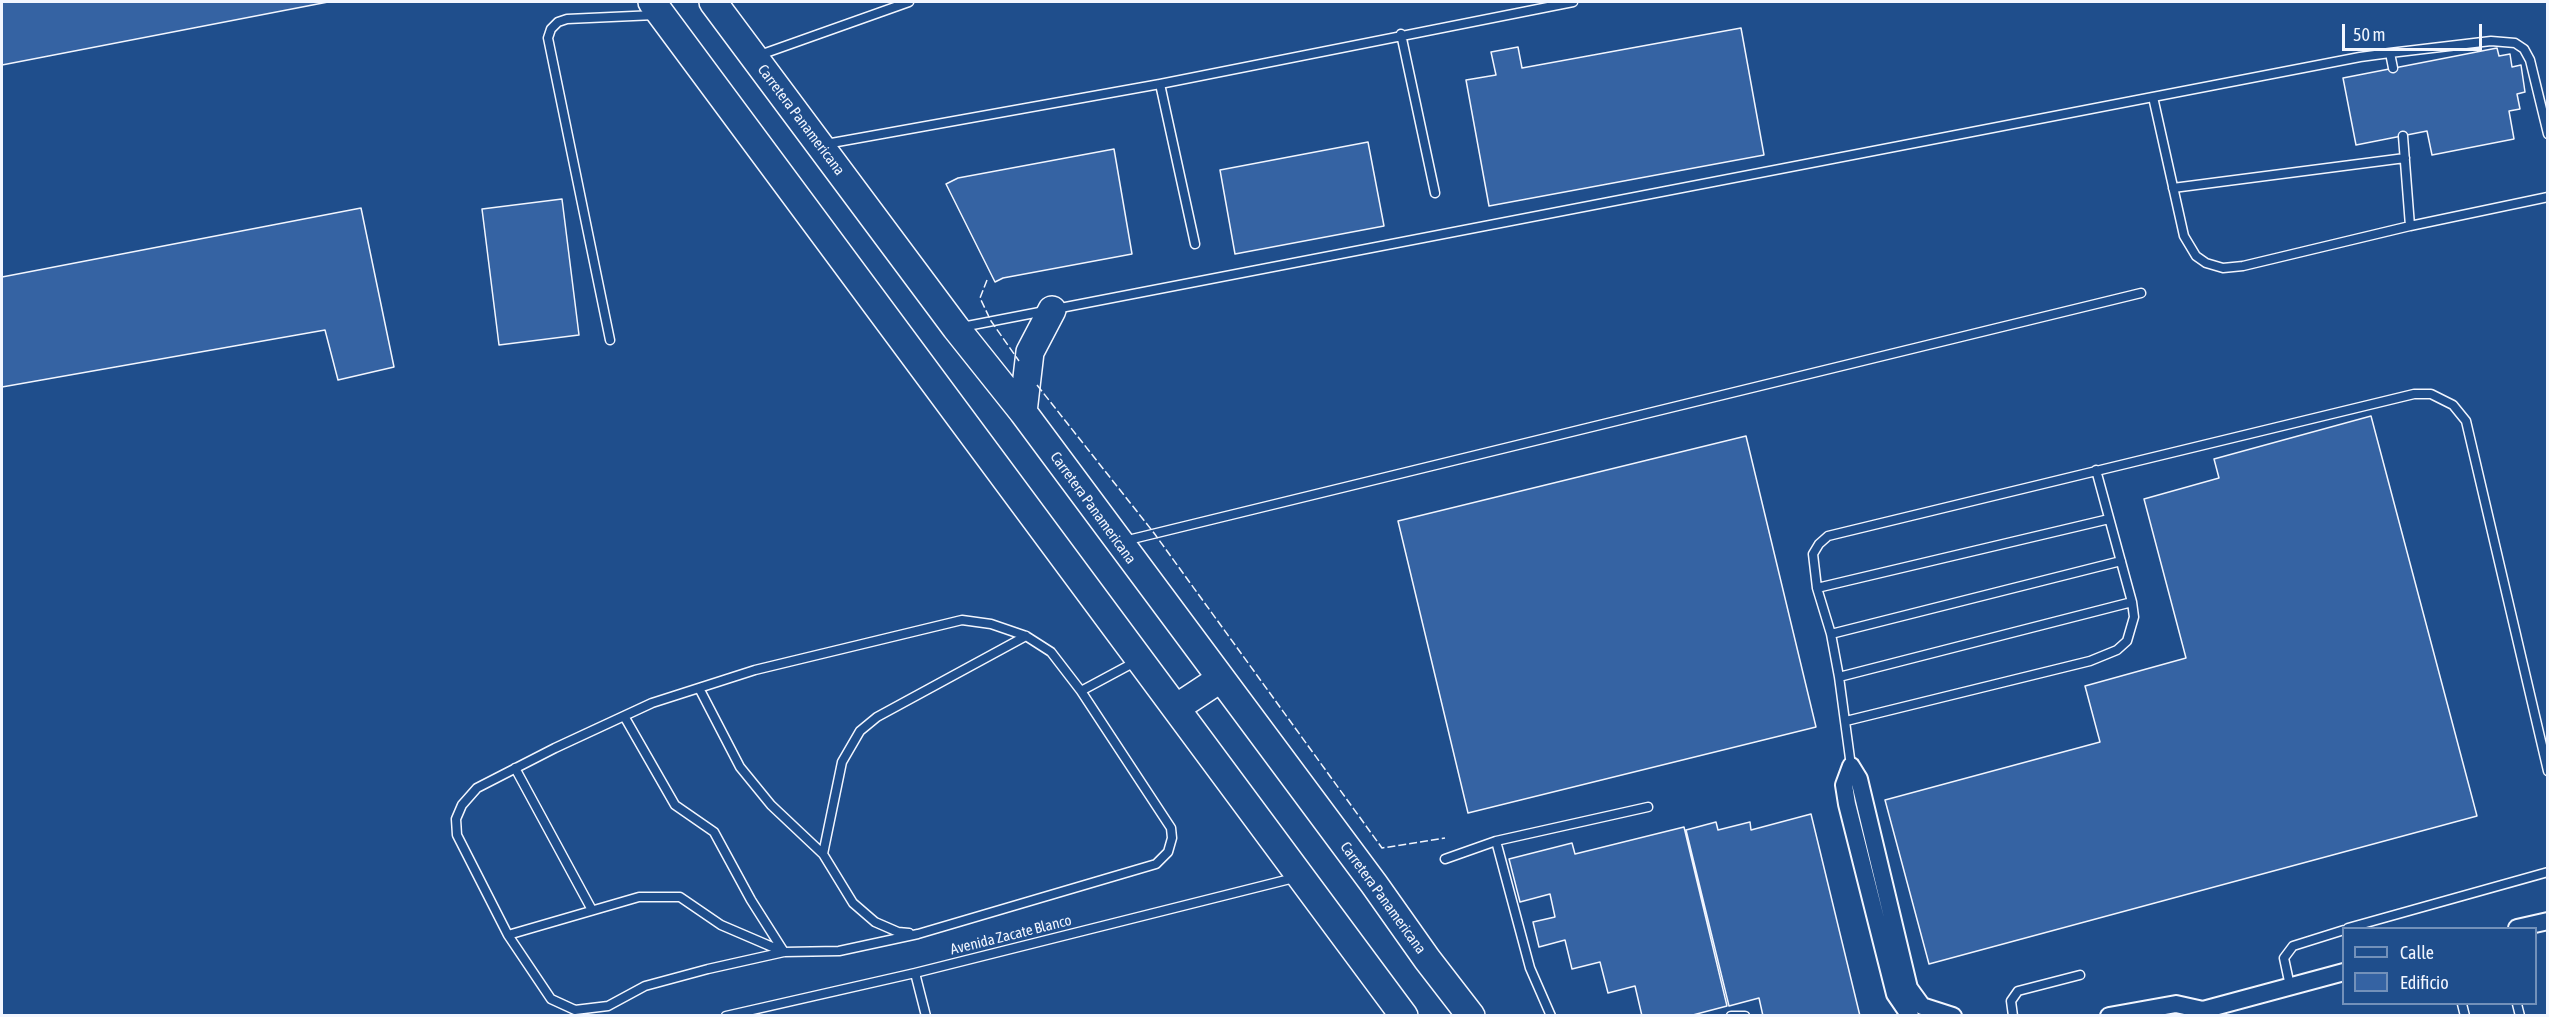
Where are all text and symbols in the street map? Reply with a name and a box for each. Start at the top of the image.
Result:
scale bar [2345,12,2484,50]
text: 50 m [2353,24,2385,45]
street label: Carretera Panamericana [753,61,849,179]
street label: Carretera Panamericana [1046,448,1140,568]
street label: Carretera Panamericana [1336,838,1430,958]
street label: Avenida Zacate Blanco [949,911,1073,959]
legend [2342,927,2537,1005]
text: Calle [2400,942,2434,963]
text: Edificio [2400,972,2449,993]

